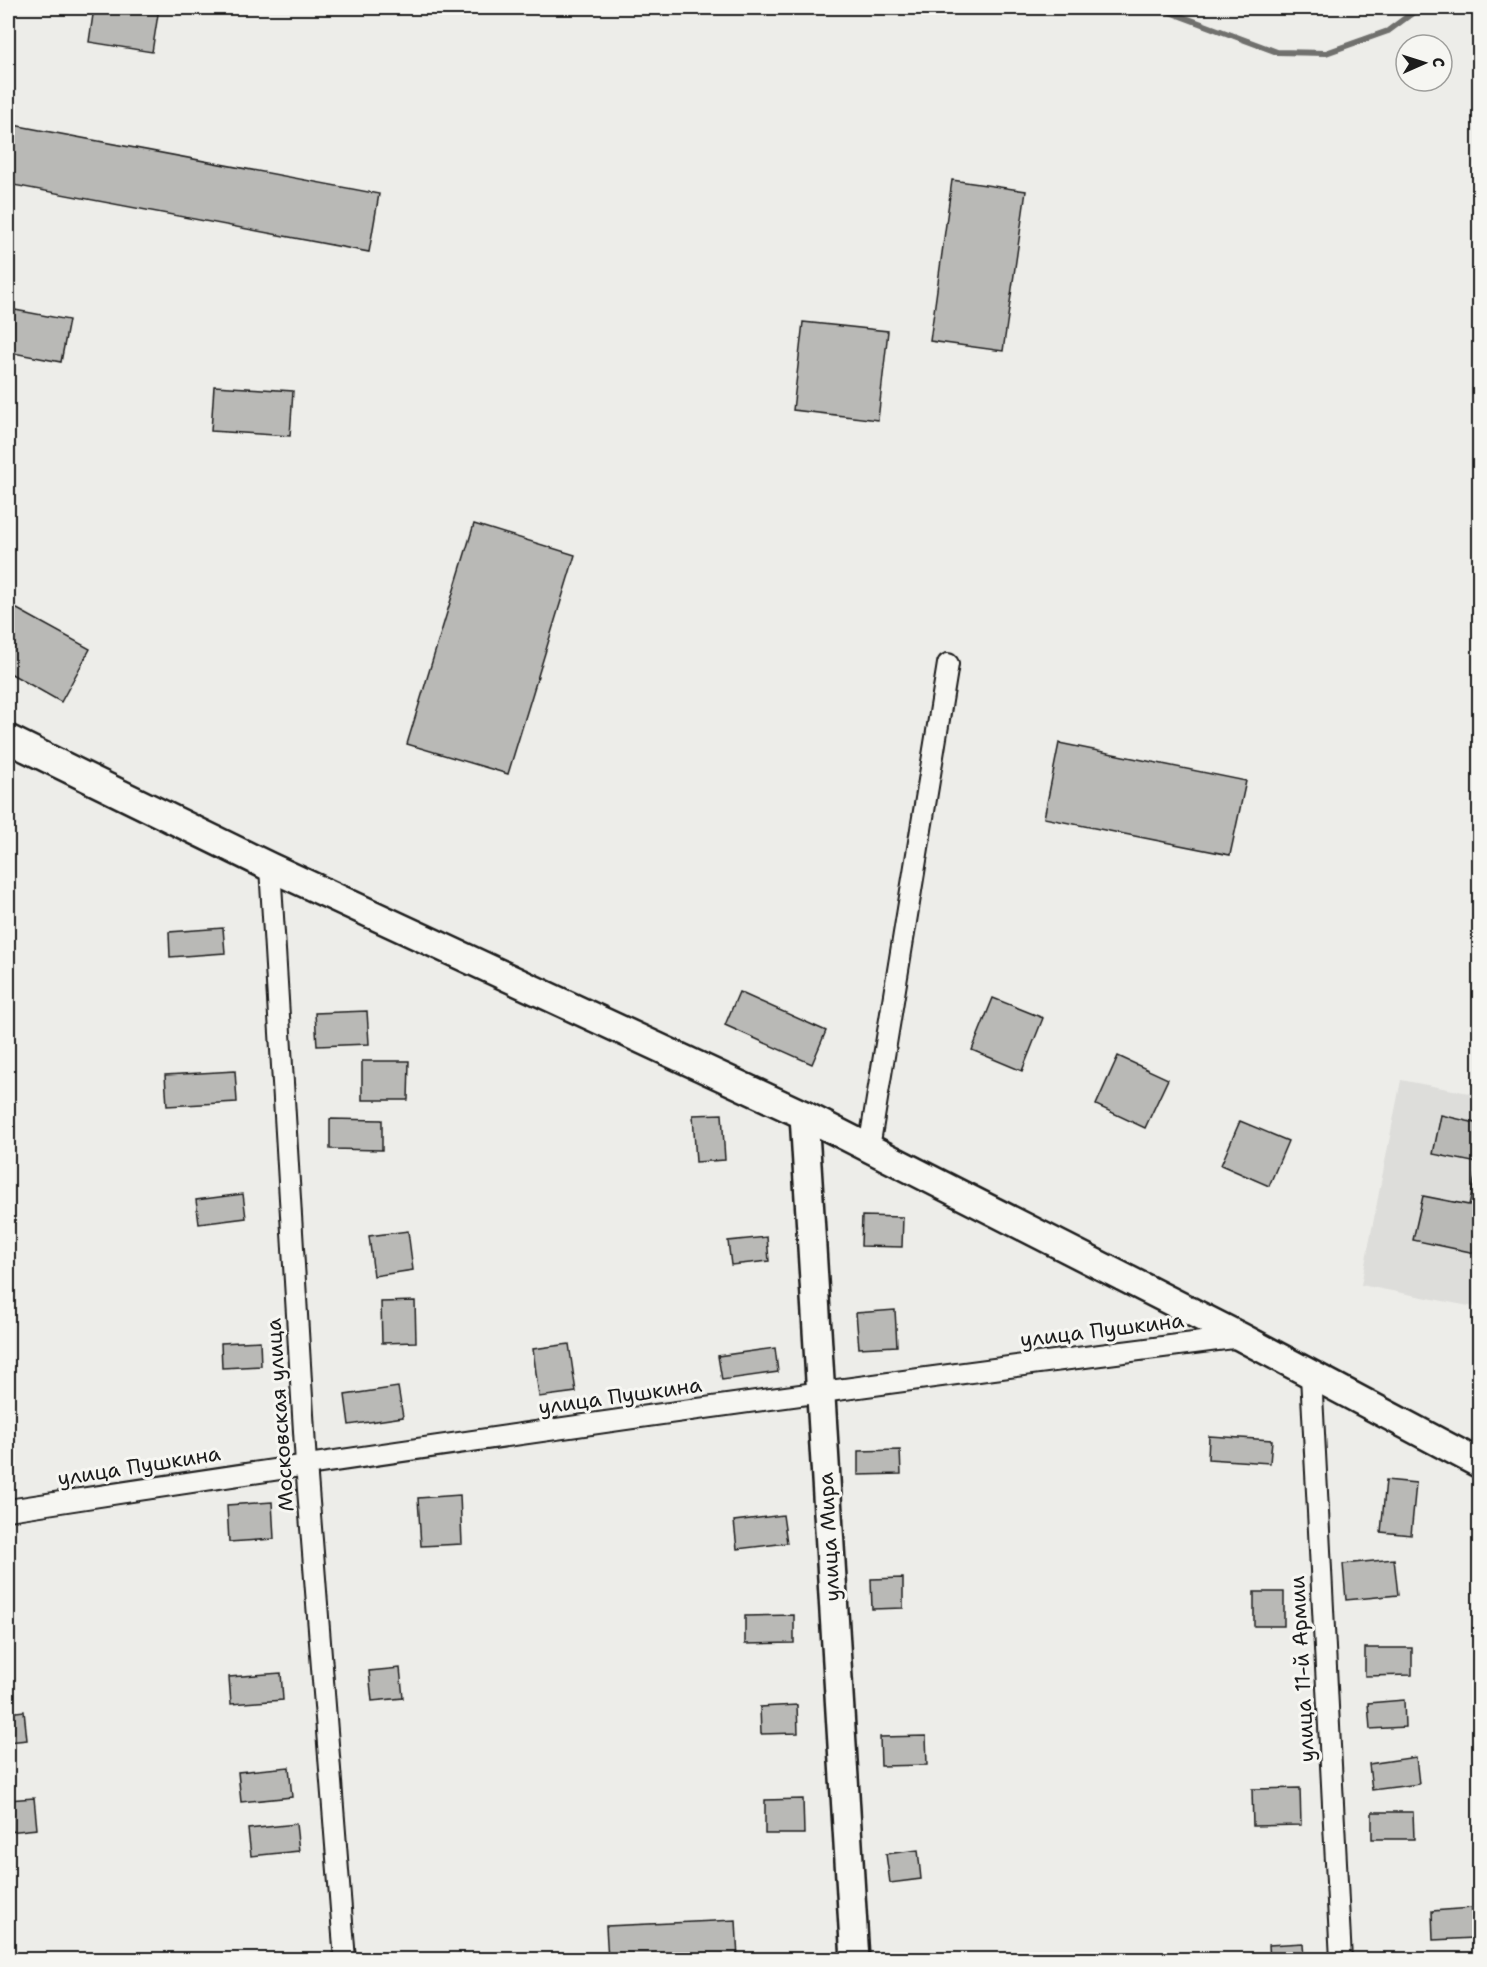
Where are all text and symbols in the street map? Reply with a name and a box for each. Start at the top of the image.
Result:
north arrow [1394,33,1454,93]
text: С [1428,57,1449,68]
street label: улица Пушкина [1019,1306,1185,1354]
street label: Московская улица [259,1317,301,1513]
street label: улица Пушкина [536,1371,704,1421]
street label: улица Пушкина [55,1439,223,1493]
street label: улица Мира [812,1472,846,1602]
street label: улица 11-й Армии [1283,1575,1321,1763]

